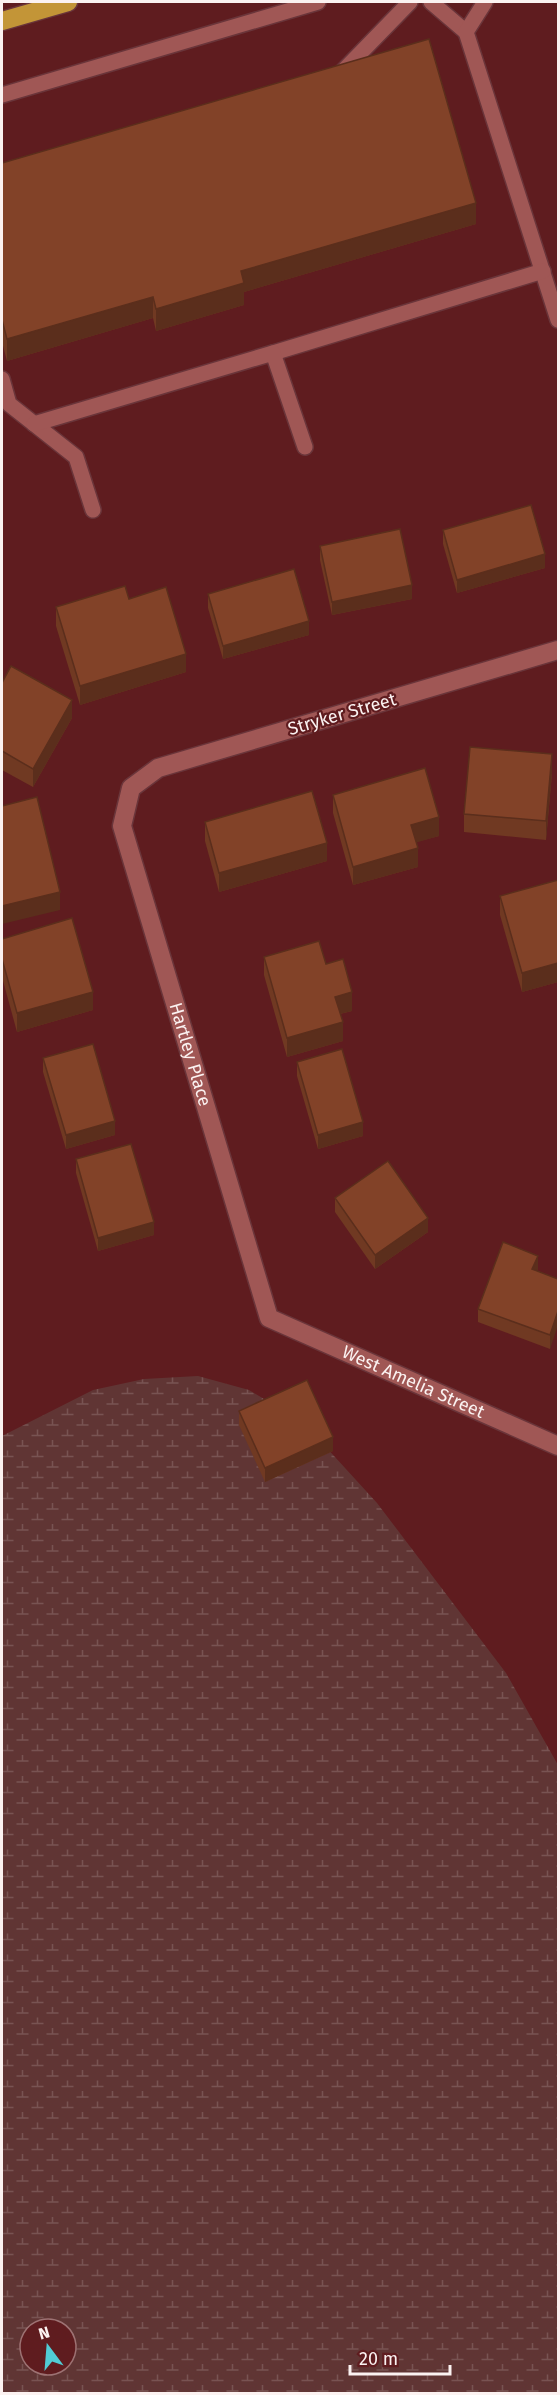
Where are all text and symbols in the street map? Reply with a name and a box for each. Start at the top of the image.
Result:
street label: Stryker Street [285,688,399,740]
street label: Hartley Place [164,1000,216,1109]
street label: West Amelia Street [339,1341,488,1423]
north arrow [18,2317,78,2377]
text: N [36,2322,52,2344]
scale bar [350,2338,450,2376]
text: 20 m [359,2348,398,2370]

